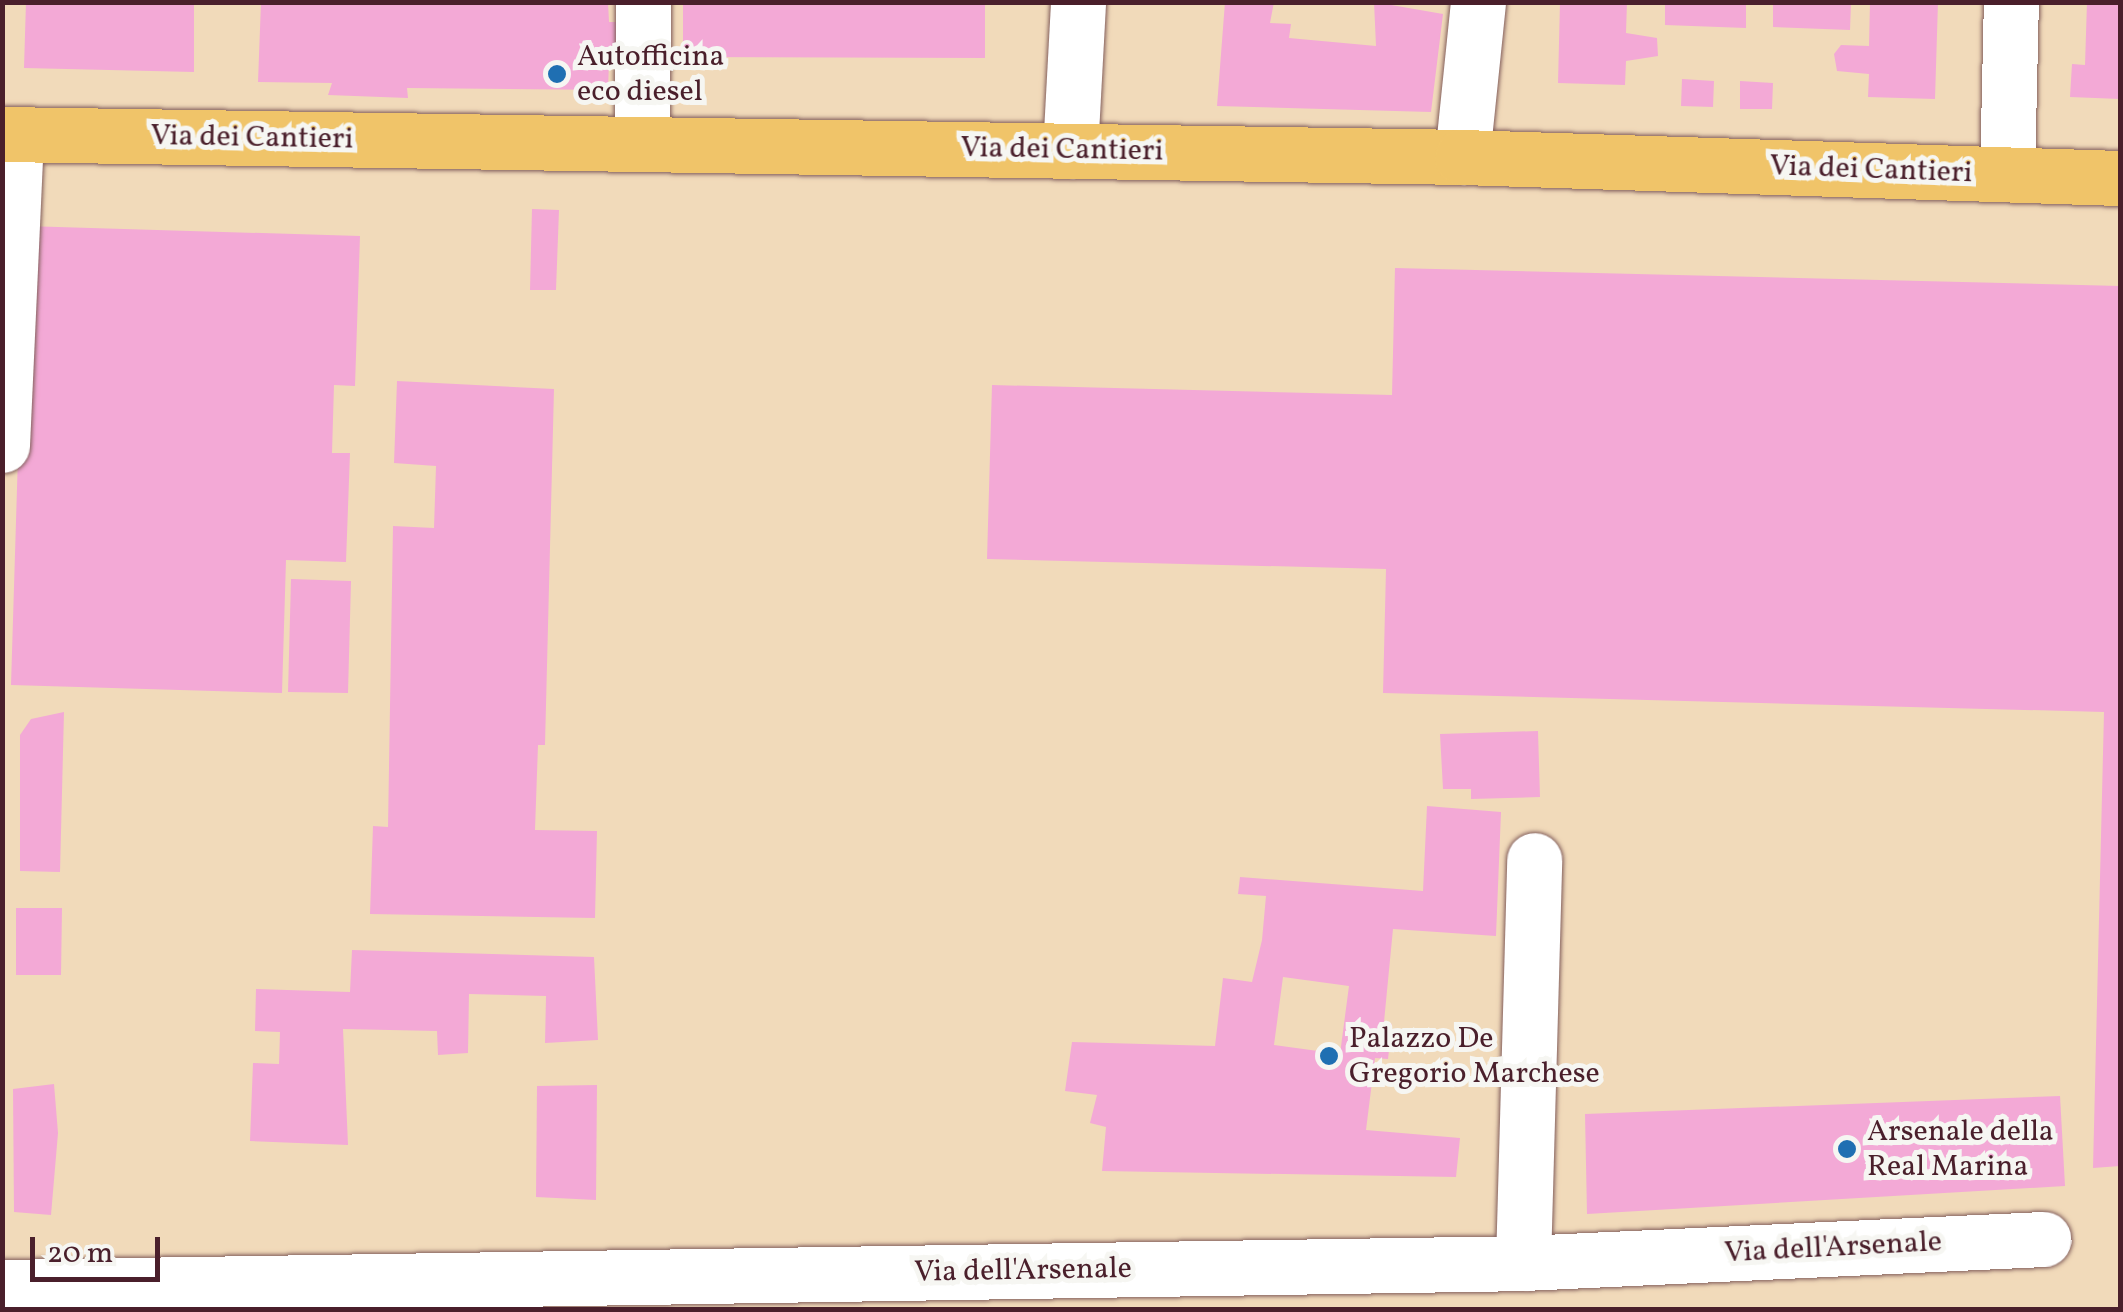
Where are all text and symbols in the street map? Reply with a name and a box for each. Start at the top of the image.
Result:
place label: Autofficina eco diesel [577,39,724,110]
marker: Autofficina eco diesel [546,63,568,85]
street label: Via dei Cantieri [150,118,354,158]
street label: Via dei Cantieri [960,130,1164,170]
street label: Via dei Cantieri [1769,148,1973,192]
place label: Palazzo De Gregorio Marchese [1349,1021,1600,1092]
marker: Palazzo De Gregorio Marchese [1318,1045,1340,1067]
place label: Arsenale della Real Marina [1867,1114,2054,1184]
marker: Arsenale della Real Marina [1836,1138,1858,1160]
scale bar [35,1217,165,1279]
street label: Via dell'Arsenale [1723,1224,1943,1272]
text: 20 m [47,1233,113,1275]
street label: Via dell'Arsenale [914,1251,1132,1291]

